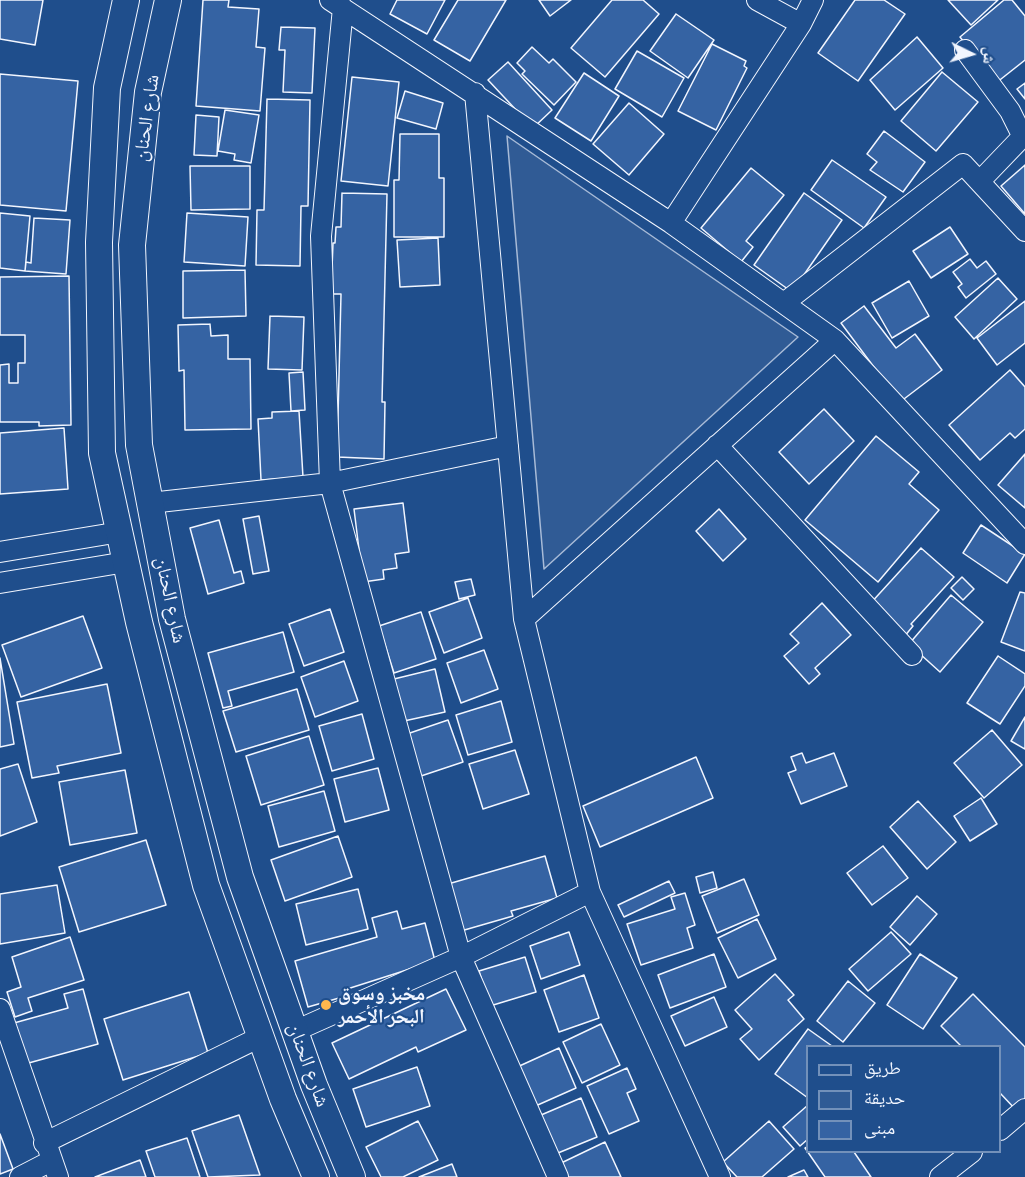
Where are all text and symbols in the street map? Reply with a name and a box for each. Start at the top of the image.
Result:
north arrow [941,24,1001,84]
text: ش [979,46,1000,65]
street label: شارع الحنان [129,73,165,163]
street label: شارع الحنان [149,555,191,645]
place label: مخبز وسوق البحر الأحمر [338,982,425,1029]
marker: مخبز وسوق البحر الأحمر [319,998,333,1012]
street label: شارع الحنان [282,1020,334,1110]
legend [806,1045,1001,1153]
text: طريق [864,1057,901,1079]
text: حديقة [864,1087,905,1109]
text: مبنى [864,1117,895,1139]

